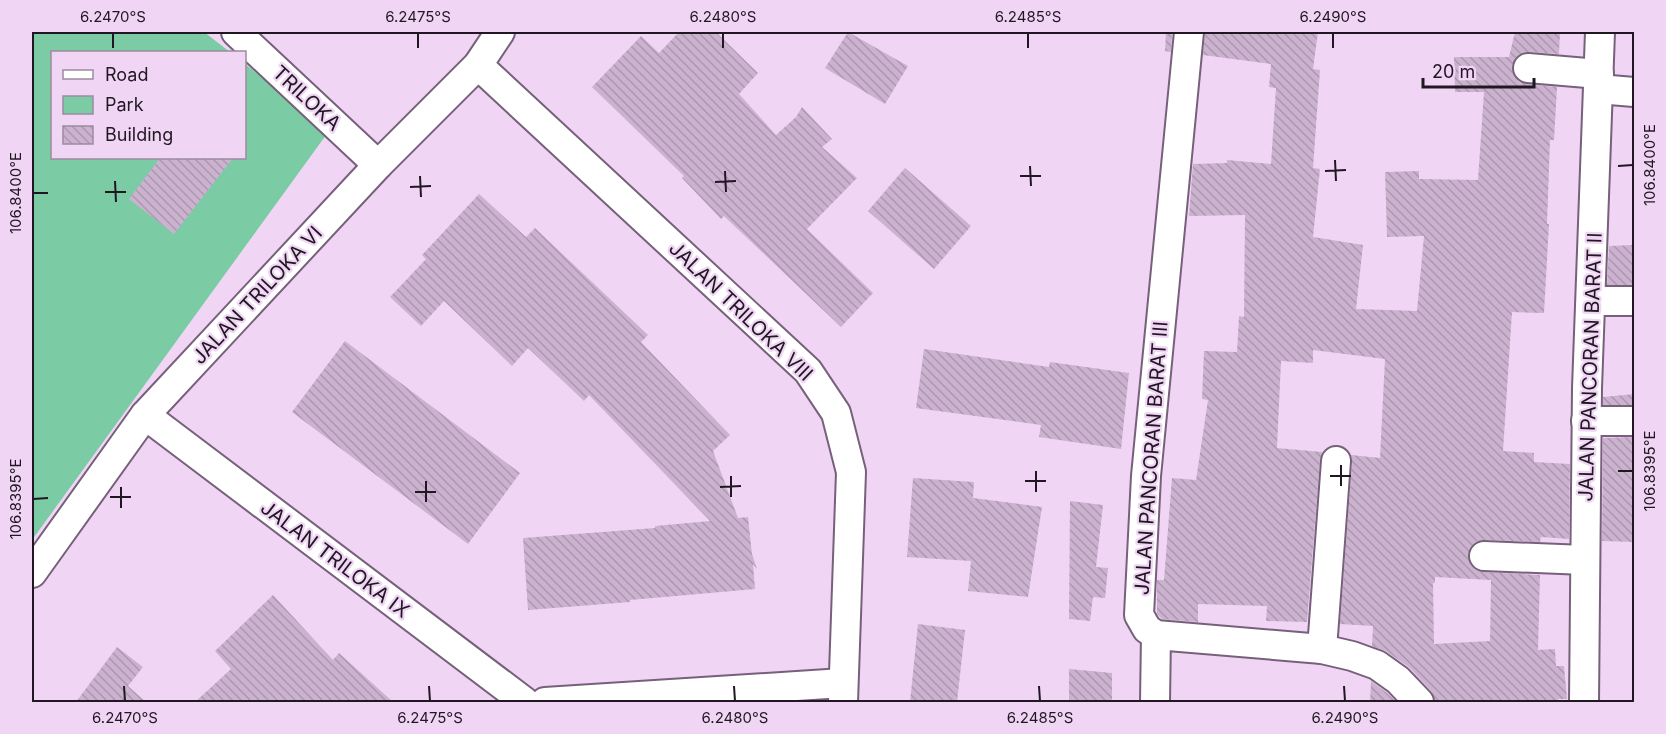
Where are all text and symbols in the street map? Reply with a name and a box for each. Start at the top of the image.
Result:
text: 6.2470°S [80,7,146,26]
text: 6.2475°S [385,7,451,26]
text: 6.2480°S [690,7,756,26]
text: 6.2485°S [995,7,1061,26]
text: 6.2490°S [1300,7,1366,26]
legend [51,51,246,159]
scale bar [1423,51,1534,89]
street label: TRILOKA [268,60,346,136]
text: 20 m [1432,61,1475,82]
text: Road [105,64,148,85]
text: Park [105,94,144,115]
text: Building [105,124,173,145]
text: 106.8400°E [1640,124,1659,206]
text: 106.8400°E [6,152,25,234]
street label: JALAN TRILOKA VI [187,221,327,369]
street label: JALAN PANCORAN BARAT II [1573,232,1607,502]
street label: JALAN TRILOKA VIII [664,236,818,386]
street label: JALAN PANCORAN BARAT III [1129,320,1173,596]
text: 106.8395°E [1640,430,1659,512]
text: 106.8395°E [6,458,25,540]
street label: JALAN TRILOKA IX [256,495,414,623]
text: 6.2470°S [92,708,158,727]
text: 6.2475°S [397,708,463,727]
text: 6.2480°S [702,708,768,727]
text: 6.2485°S [1007,708,1073,727]
text: 6.2490°S [1312,708,1378,727]

